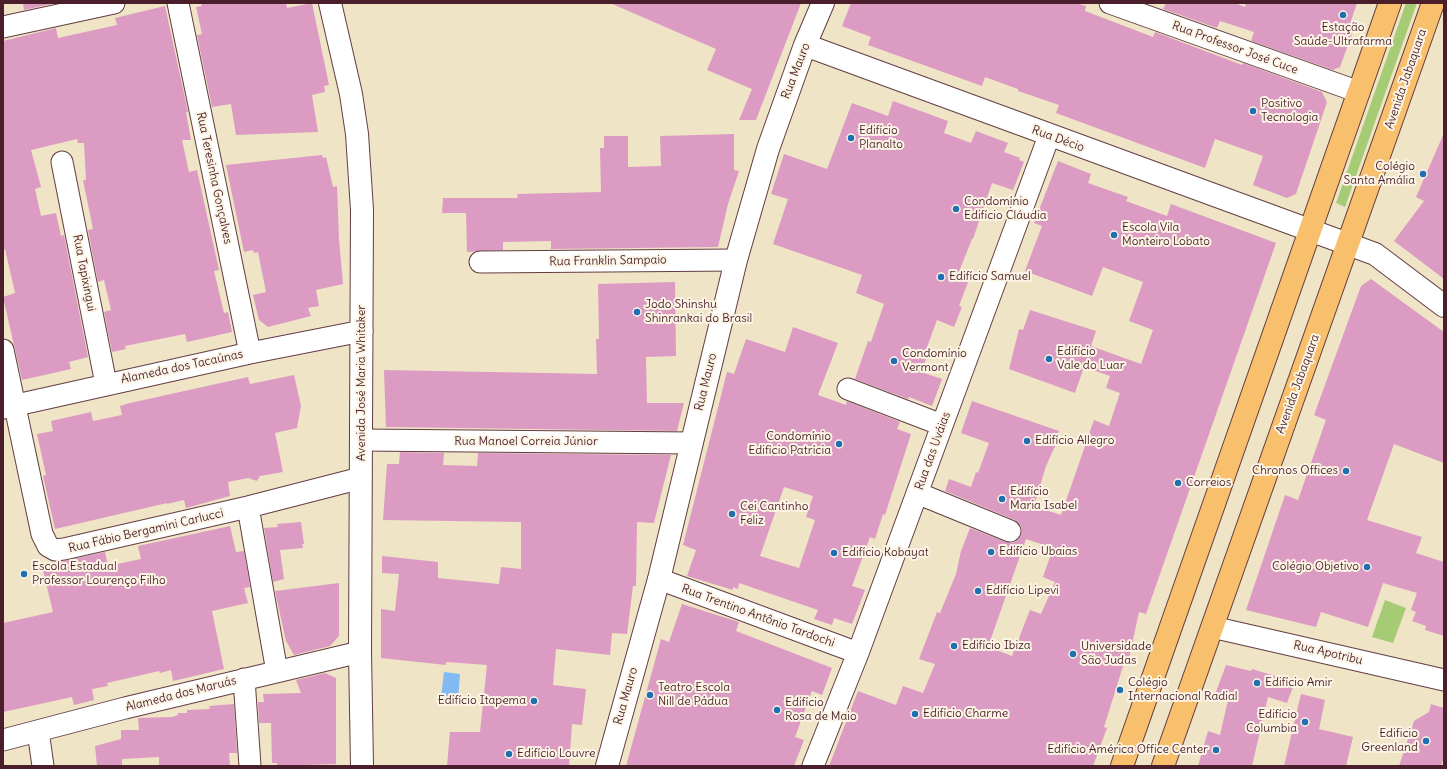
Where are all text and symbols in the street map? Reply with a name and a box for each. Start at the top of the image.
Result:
marker: Estação Saúde-Ultrafarma [1338,10,1348,20]
street label: Rua Professor José Cuce [1170,18,1300,78]
place label: Estação Saúde-Ultrafarma [1294,21,1392,49]
street label: Avenida Jabaquara [1382,27,1430,131]
street label: Rua Mauro [779,41,813,101]
place label: Positivo Tecnologia [1261,97,1318,125]
marker: Positivo Tecnologia [1248,106,1258,116]
street label: Rua Teresinha Gonçalves [193,111,235,245]
street label: Rua Décio [1030,123,1086,155]
place label: Edifício Planalto [859,124,903,152]
marker: Edifício Planalto [846,133,856,143]
place label: Colégio Santa Amália [1344,160,1415,188]
marker: Colégio Santa Amália [1418,169,1428,179]
place label: Condomínio Edifício Cláudia [964,195,1047,223]
marker: Condomínio Edifício Cláudia [951,204,961,214]
place label: Escola Vila Monteiro Lobato [1122,221,1210,249]
marker: Escola Vila Monteiro Lobato [1109,230,1119,240]
street label: Rua Tapixingui [69,233,99,313]
street label: Rua Franklin Sampaio [549,253,667,269]
place label: Edifício Samuel [949,270,1031,284]
marker: Edifício Samuel [936,272,946,282]
place label: Jodo Shinshu Shinrankai do Brasil [645,298,752,326]
street label: Avenida José Maria Whitaker [355,305,369,461]
marker: Jodo Shinshu Shinrankai do Brasil [632,307,642,317]
street label: Avenida Jabaquara [1273,332,1323,436]
place label: Edifício Vale do Luar [1057,345,1125,373]
street label: Alameda dos Tacaúnas [120,347,244,387]
place label: Condomínio Vermont [902,347,967,375]
street label: Rua Mauro [692,352,720,412]
marker: Edifício Vale do Luar [1044,354,1054,364]
marker: Condomínio Vermont [889,356,899,366]
street label: Rua das Uváias [912,410,954,492]
place label: Condomínio Edifício Patrícia [748,430,831,458]
place label: Edifício Allegro [1035,434,1114,448]
street label: Rua Manoel Correia Júnior [454,435,598,449]
marker: Edifício Allegro [1022,436,1032,446]
marker: Condomínio Edifício Patrícia [834,439,844,449]
place label: Chronos Offices [1252,464,1338,478]
marker: Chronos Offices [1341,466,1351,476]
place label: Correios [1186,476,1231,490]
marker: Correios [1173,478,1183,488]
place label: Edifício Maria Isabel [1010,485,1077,513]
marker: Edifício Maria Isabel [997,494,1007,504]
place label: Cei Cantinho Feliz [740,500,808,528]
street label: Rua Fábio Bergamini Carlucci [67,506,225,556]
marker: Cei Cantinho Feliz [727,509,737,519]
place label: Edifício Ubaias [999,545,1077,559]
place label: Edifício Kobayat [842,546,929,560]
marker: Edifício Ubaias [986,547,996,557]
marker: Edifício Kobayat [829,548,839,558]
place label: Escola Estadual Professor Lourenço Filho [32,560,166,588]
place label: Colégio Objetivo [1272,560,1359,574]
marker: Colégio Objetivo [1362,562,1372,572]
marker: Escola Estadual Professor Lourenço Filho [19,569,29,579]
street label: Rua Trentino Antônio Tardochi [679,582,837,650]
place label: Edifício Lipevi [986,584,1059,598]
marker: Edifício Lipevi [973,586,983,596]
street label: Rua Apotribu [1292,638,1364,668]
place label: Edifício Ibiza [962,639,1031,653]
place label: Universidade São Judas [1081,640,1151,668]
marker: Edifício Ibiza [949,641,959,651]
marker: Universidade São Judas [1068,649,1078,659]
street label: Rua Mauro [611,666,641,726]
street label: Alameda dos Maruás [124,673,238,715]
place label: Colégio Internacional Radial [1128,676,1238,704]
place label: Edifício Amir [1265,676,1332,690]
marker: Edifício Amir [1252,678,1262,688]
place label: Teatro Escola Nill de Pádua [658,681,730,709]
marker: Colégio Internacional Radial [1115,685,1125,695]
marker: Teatro Escola Nill de Pádua [645,690,655,700]
place label: Edifício Itapema [438,694,526,708]
marker: Edifício Itapema [529,696,539,706]
place label: Edifício Rosa de Maio [785,696,857,724]
marker: Edifício Rosa de Maio [772,705,782,715]
place label: Edifício Charme [923,707,1008,721]
place label: Edifício Columbia [1246,708,1297,736]
marker: Edifício Charme [910,709,920,719]
marker: Edifício Columbia [1300,717,1310,727]
place label: Edificio Greenland [1361,727,1418,755]
marker: Edificio Greenland [1421,736,1431,746]
place label: Edifício América Office Center [1047,743,1208,757]
marker: Edifício América Office Center [1211,745,1221,755]
place label: Edifício Louvre [517,747,596,761]
marker: Edifício Louvre [504,749,514,759]

